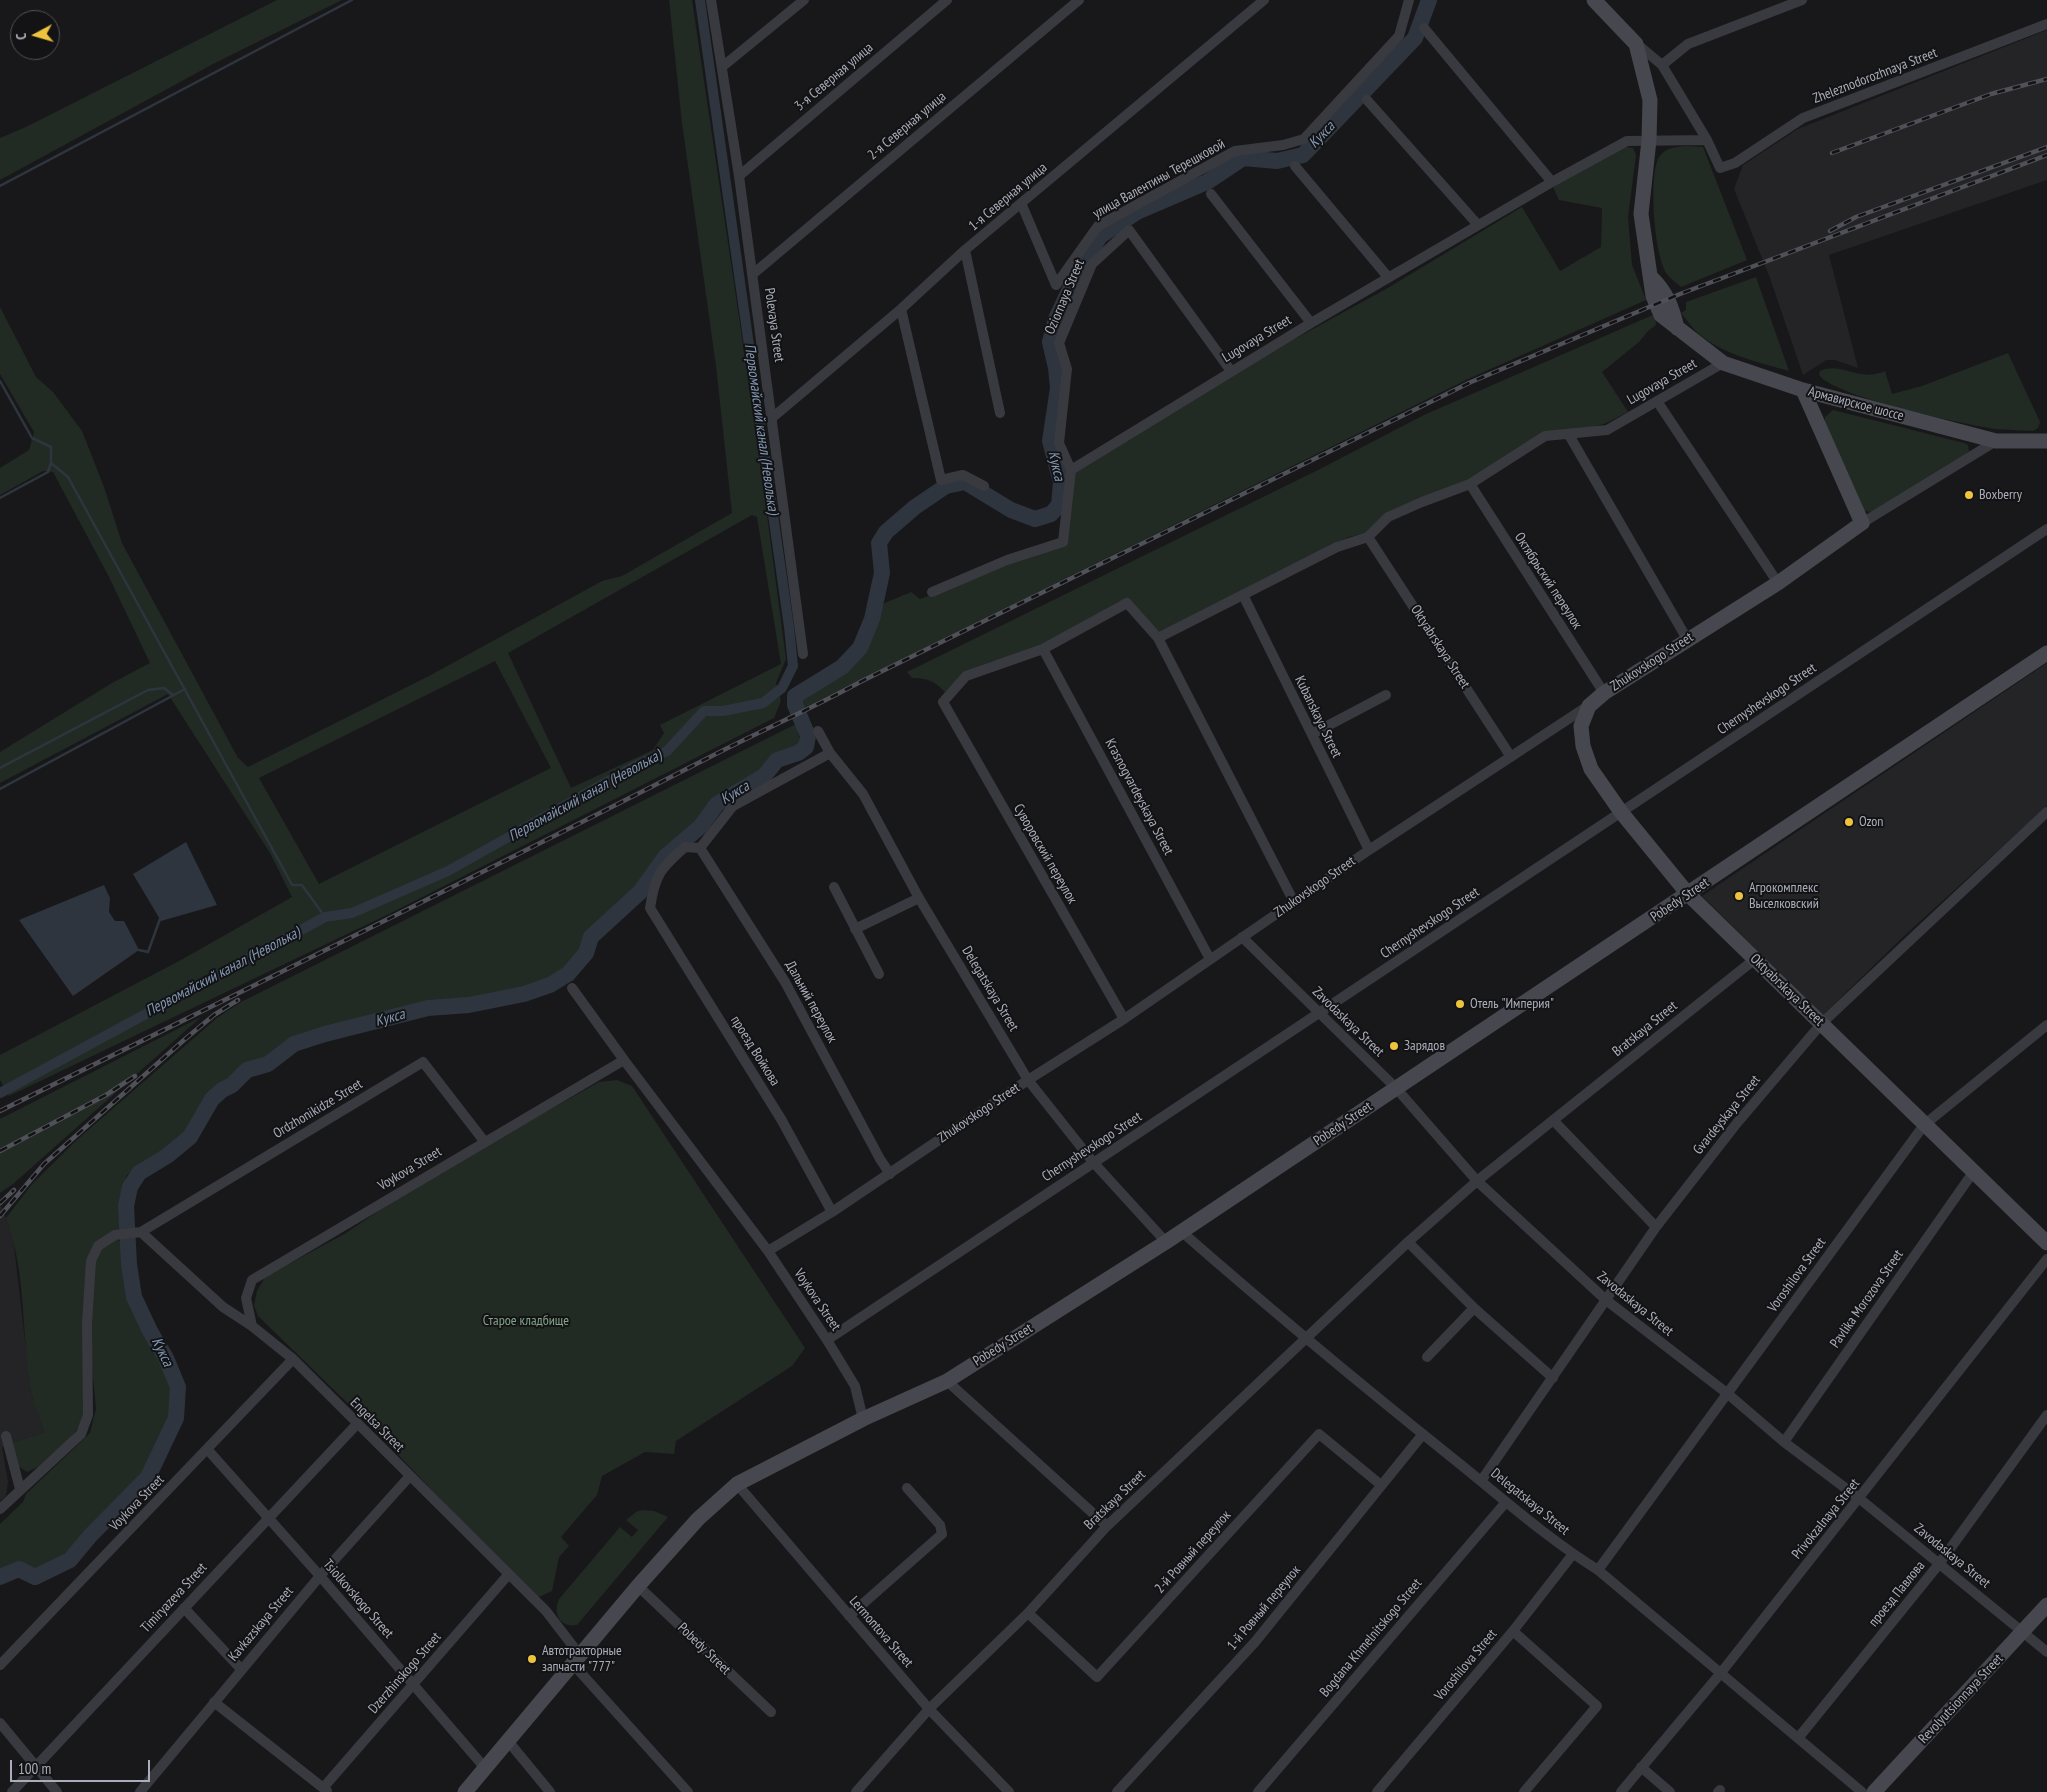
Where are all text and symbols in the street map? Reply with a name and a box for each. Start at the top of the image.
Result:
north arrow [10,10,60,60]
text: С [12,32,30,41]
street label: 3-я Северная улица [792,39,876,115]
street label: Zheleznodorozhnaya Street [1810,45,1940,107]
street label: 2-я Северная улица [865,88,949,164]
water label: Кукса [1305,118,1339,152]
street label: улица Валентины Терешковой [1090,136,1228,222]
street label: 1-я Северная улица [966,159,1050,235]
street label: Oziornaya Street [1042,257,1088,337]
street label: Polevaya Street [760,287,788,363]
street label: Lugovaya Street [1219,312,1295,366]
water label: Первомайский канал (Неволька) [740,343,782,515]
street label: Lugovaya Street [1624,355,1700,409]
street label: Армавирское шоссе [1806,383,1906,425]
water label: Кукса [1044,449,1068,483]
place label: Boxberry [1979,487,2022,503]
marker: Boxberry [1963,489,1975,501]
street label: Октябрьский переулок [1511,530,1585,632]
street label: Oktyabrskaya Street [1407,602,1473,692]
street label: Zhukovskogo Street [1608,629,1696,695]
street label: Chernyshevskogo Street [1714,660,1820,738]
street label: Kubanskaya Street [1291,673,1345,761]
street label: Krasnogvardeyskaya Street [1101,736,1177,858]
water label: Первомайский канал (Неволька) [505,746,665,846]
water label: Кукса [718,778,752,808]
street label: Суворовский переулок [1010,801,1080,907]
place label: Ozon [1859,814,1884,830]
marker: Ozon [1843,816,1855,828]
street label: Zhukovskogo Street [1271,853,1359,921]
street label: Pobedy Street [1647,874,1713,926]
place label: Агрокомплекс Выселковский [1749,880,1819,912]
street label: Chernyshevskogo Street [1377,884,1483,962]
marker: Агрокомплекс Выселковский [1733,890,1745,902]
water label: Первомайский канал (Неволька) [143,924,303,1020]
street label: Delegatskaya Street [958,943,1022,1035]
street label: Oktyabrskaya Street [1747,951,1827,1029]
street label: Дальний переулок [782,958,840,1046]
street label: Zavodaskaya Street [1309,984,1387,1060]
place label: Отель "Империя" [1470,996,1554,1012]
marker: Отель "Империя" [1454,998,1466,1010]
street label: Bratskaya Street [1609,998,1681,1060]
water label: Кукса [373,1005,407,1031]
street label: проезд Войкова [727,1013,783,1089]
place label: Зарядов [1404,1038,1445,1054]
marker: Зарядов [1388,1040,1400,1052]
street label: Gvardeyskaya Street [1690,1072,1764,1158]
street label: Ordzhonikidze Street [270,1076,366,1142]
street label: Zhukovskogo Street [935,1079,1023,1147]
street label: Pobedy Street [1310,1098,1376,1150]
street label: Chernyshevskogo Street [1039,1108,1145,1186]
street label: Voykova Street [375,1143,445,1195]
street label: Voroshilova Street [1764,1235,1830,1315]
street label: Pavlika Morozova Street [1827,1247,1907,1351]
street label: Voykova Street [790,1266,844,1334]
street label: Zavodaskaya Street [1593,1268,1677,1340]
park label: Старое кладбище [483,1313,569,1329]
street label: Pobedy Street [970,1320,1036,1370]
water label: Кукса [147,1335,177,1369]
street label: Engelsa Street [346,1394,408,1456]
street label: Delegatskaya Street [1487,1465,1573,1539]
street label: Bratskaya Street [1081,1467,1149,1533]
street label: Voykova Street [106,1472,168,1534]
street label: Privokzalnaya Street [1789,1476,1863,1562]
street label: 2-й Ровный переулок [1151,1507,1235,1597]
street label: Zavodaskaya Street [1910,1520,1994,1592]
street label: Tsiolkovskogo Street [319,1556,397,1642]
street label: проезд Павлова [1865,1558,1929,1630]
street label: Timiryazeva Street [137,1560,211,1636]
street label: 1-й Ровный переулок [1224,1562,1304,1654]
street label: Bogdana Khmelnitskogo Street [1317,1575,1425,1701]
street label: Kavkazskaya Street [225,1583,297,1665]
street label: Lermontova Street [846,1593,916,1671]
street label: Pobedy Street [674,1620,734,1678]
street label: Voroshilova Street [1431,1626,1501,1704]
street label: Dzerzhinskogo Street [365,1629,445,1717]
place label: Автотракторные запчасти "777" [542,1643,622,1675]
street label: Revolyutsionnaya Street [1915,1651,2007,1747]
marker: Автотракторные запчасти "777" [526,1653,538,1665]
scale bar [12,1750,152,1782]
text: 100 m [18,1759,51,1778]

